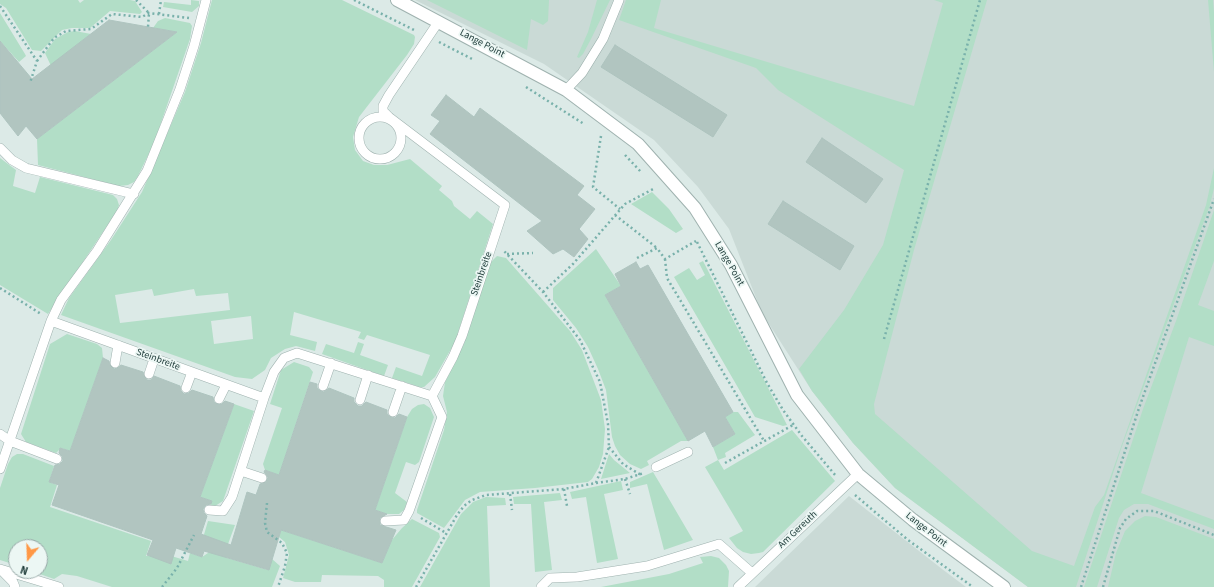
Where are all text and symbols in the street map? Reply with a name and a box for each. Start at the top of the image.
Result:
street label: Lange Point [457,27,507,61]
street label: Lange Point [711,240,747,288]
street label: Steinbreite [469,250,495,298]
street label: Steinbreite [134,347,182,373]
street label: Am Gereuth [776,509,820,551]
street label: Lange Point [903,510,949,550]
north arrow [8,539,48,579]
text: N [18,562,30,578]

